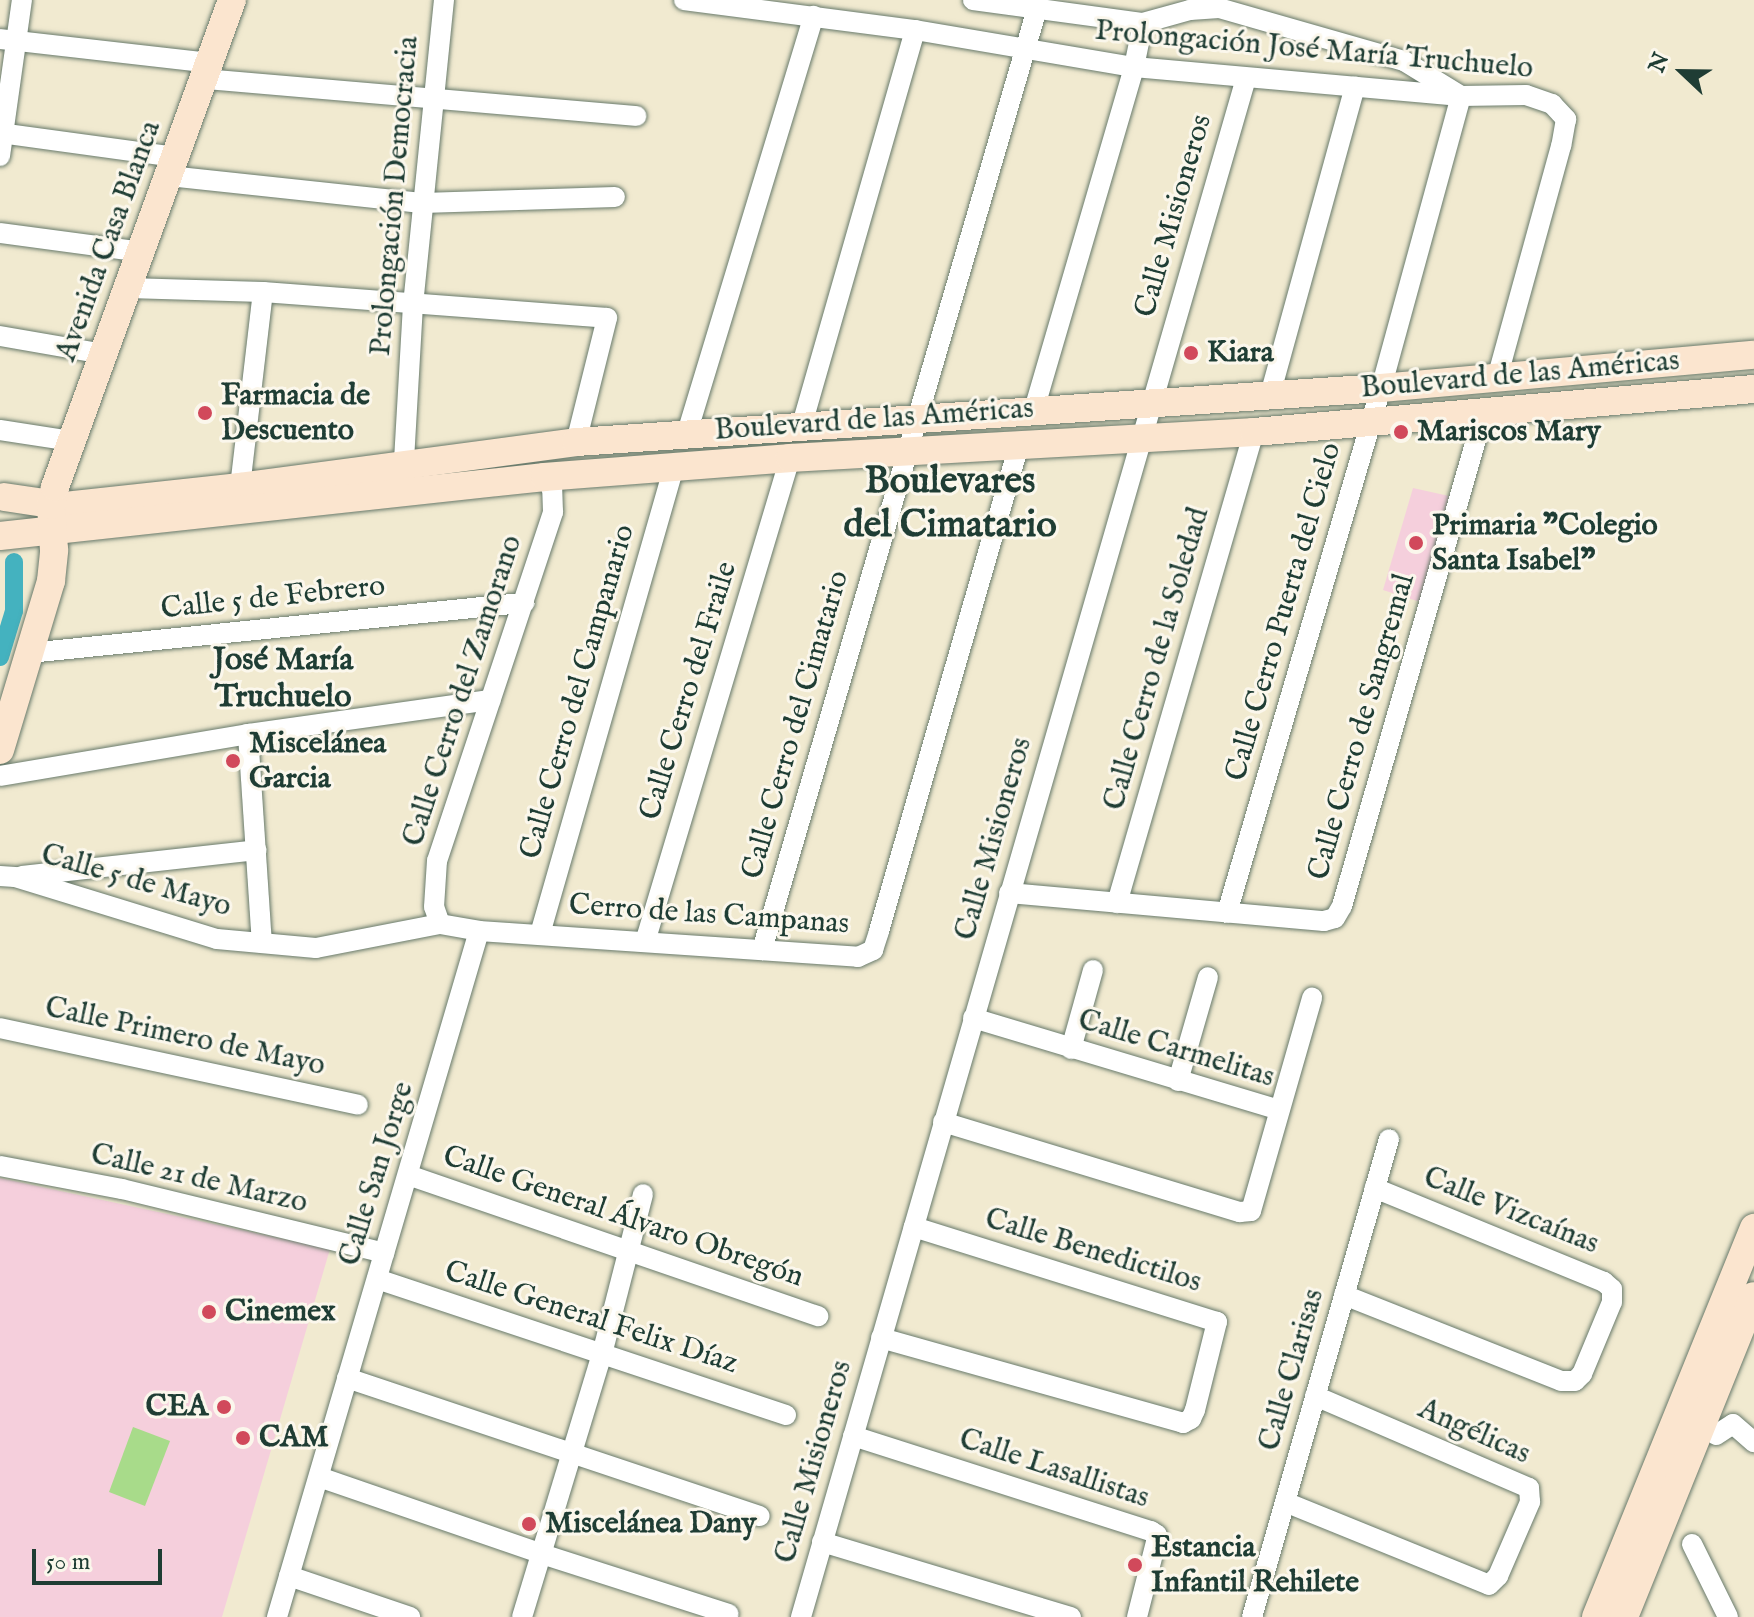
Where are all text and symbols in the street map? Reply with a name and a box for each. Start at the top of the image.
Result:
street label: Prolongación José María Truchuelo [1093,13,1535,87]
north arrow [1642,32,1722,112]
street label: Prolongación Democracia [363,35,427,357]
text: N [1643,49,1676,77]
street label: Calle Misioneros [1128,110,1220,322]
street label: Avenida Casa Blanca [49,116,169,366]
place label: Kiara [1207,335,1274,371]
street label: Boulevard de las Américas [1359,343,1681,407]
marker: Kiara [1182,344,1200,362]
place label: Farmacia de Descuento [221,378,370,448]
street label: Boulevard de las Américas [713,391,1035,449]
marker: Farmacia de Descuento [196,404,214,422]
place label: Mariscos Mary [1417,414,1601,450]
marker: Mariscos Mary [1392,423,1410,441]
street label: Calle Cerro Puerta del Cielo [1218,439,1350,785]
district label: Boulevares del Cimatario [843,460,1057,550]
street label: Calle Cerro de la Soledad [1097,503,1217,815]
place label: Primaria "Colegio Santa Isabel" [1432,508,1658,578]
street label: Calle Cerro del Campanario [513,521,643,863]
street label: Calle Cerro del Zamorano [396,531,530,851]
marker: Primaria "Colegio Santa Isabel" [1407,534,1425,552]
street label: Calle Cerro del Fraile [633,558,745,824]
street label: Calle Cerro del Cimatario [735,567,857,883]
street label: Calle 5 de Febrero [159,568,387,628]
street label: Calle Cerro de Sangremal [1301,570,1423,884]
district label: José María Truchuelo [213,643,353,718]
place label: Miscelánea Garcia [249,726,386,796]
street label: Calle Misioneros [948,733,1040,945]
marker: Miscelánea Garcia [224,752,242,770]
street label: Calle 5 de Mayo [37,837,235,925]
street label: Cerro de las Campanas [568,887,850,943]
street label: Calle Primero de Mayo [42,990,328,1084]
street label: Calle Carmelitas [1074,1002,1278,1096]
street label: Calle San Jorge [332,1078,422,1270]
street label: Calle 21 de Marzo [87,1137,311,1221]
street label: Calle General Álvaro Obregón [438,1138,808,1296]
street label: Calle Vizcaínas [1418,1159,1604,1263]
street label: Calle Benedictilos [981,1201,1205,1301]
street label: Calle General Felix Díaz [440,1254,742,1382]
street label: Calle Clarisas [1252,1285,1332,1455]
place label: Cinemex [225,1294,336,1330]
marker: Cinemex [200,1303,218,1321]
street label: Calle Misioneros [768,1356,860,1568]
place label: CEA [145,1389,208,1425]
street label: Angélicas [1412,1391,1536,1473]
marker: CEA [215,1398,233,1416]
place label: CAM [259,1420,329,1456]
street label: Calle Lasallistas [954,1421,1154,1517]
marker: CAM [234,1429,252,1447]
place label: Miscelánea Dany [545,1506,756,1542]
marker: Miscelánea Dany [520,1515,538,1533]
place label: Estancia Infantil Rehilete [1151,1530,1359,1600]
scale bar [36,1533,166,1583]
text: 50 m [46,1547,90,1578]
marker: Estancia Infantil Rehilete [1126,1556,1144,1574]

